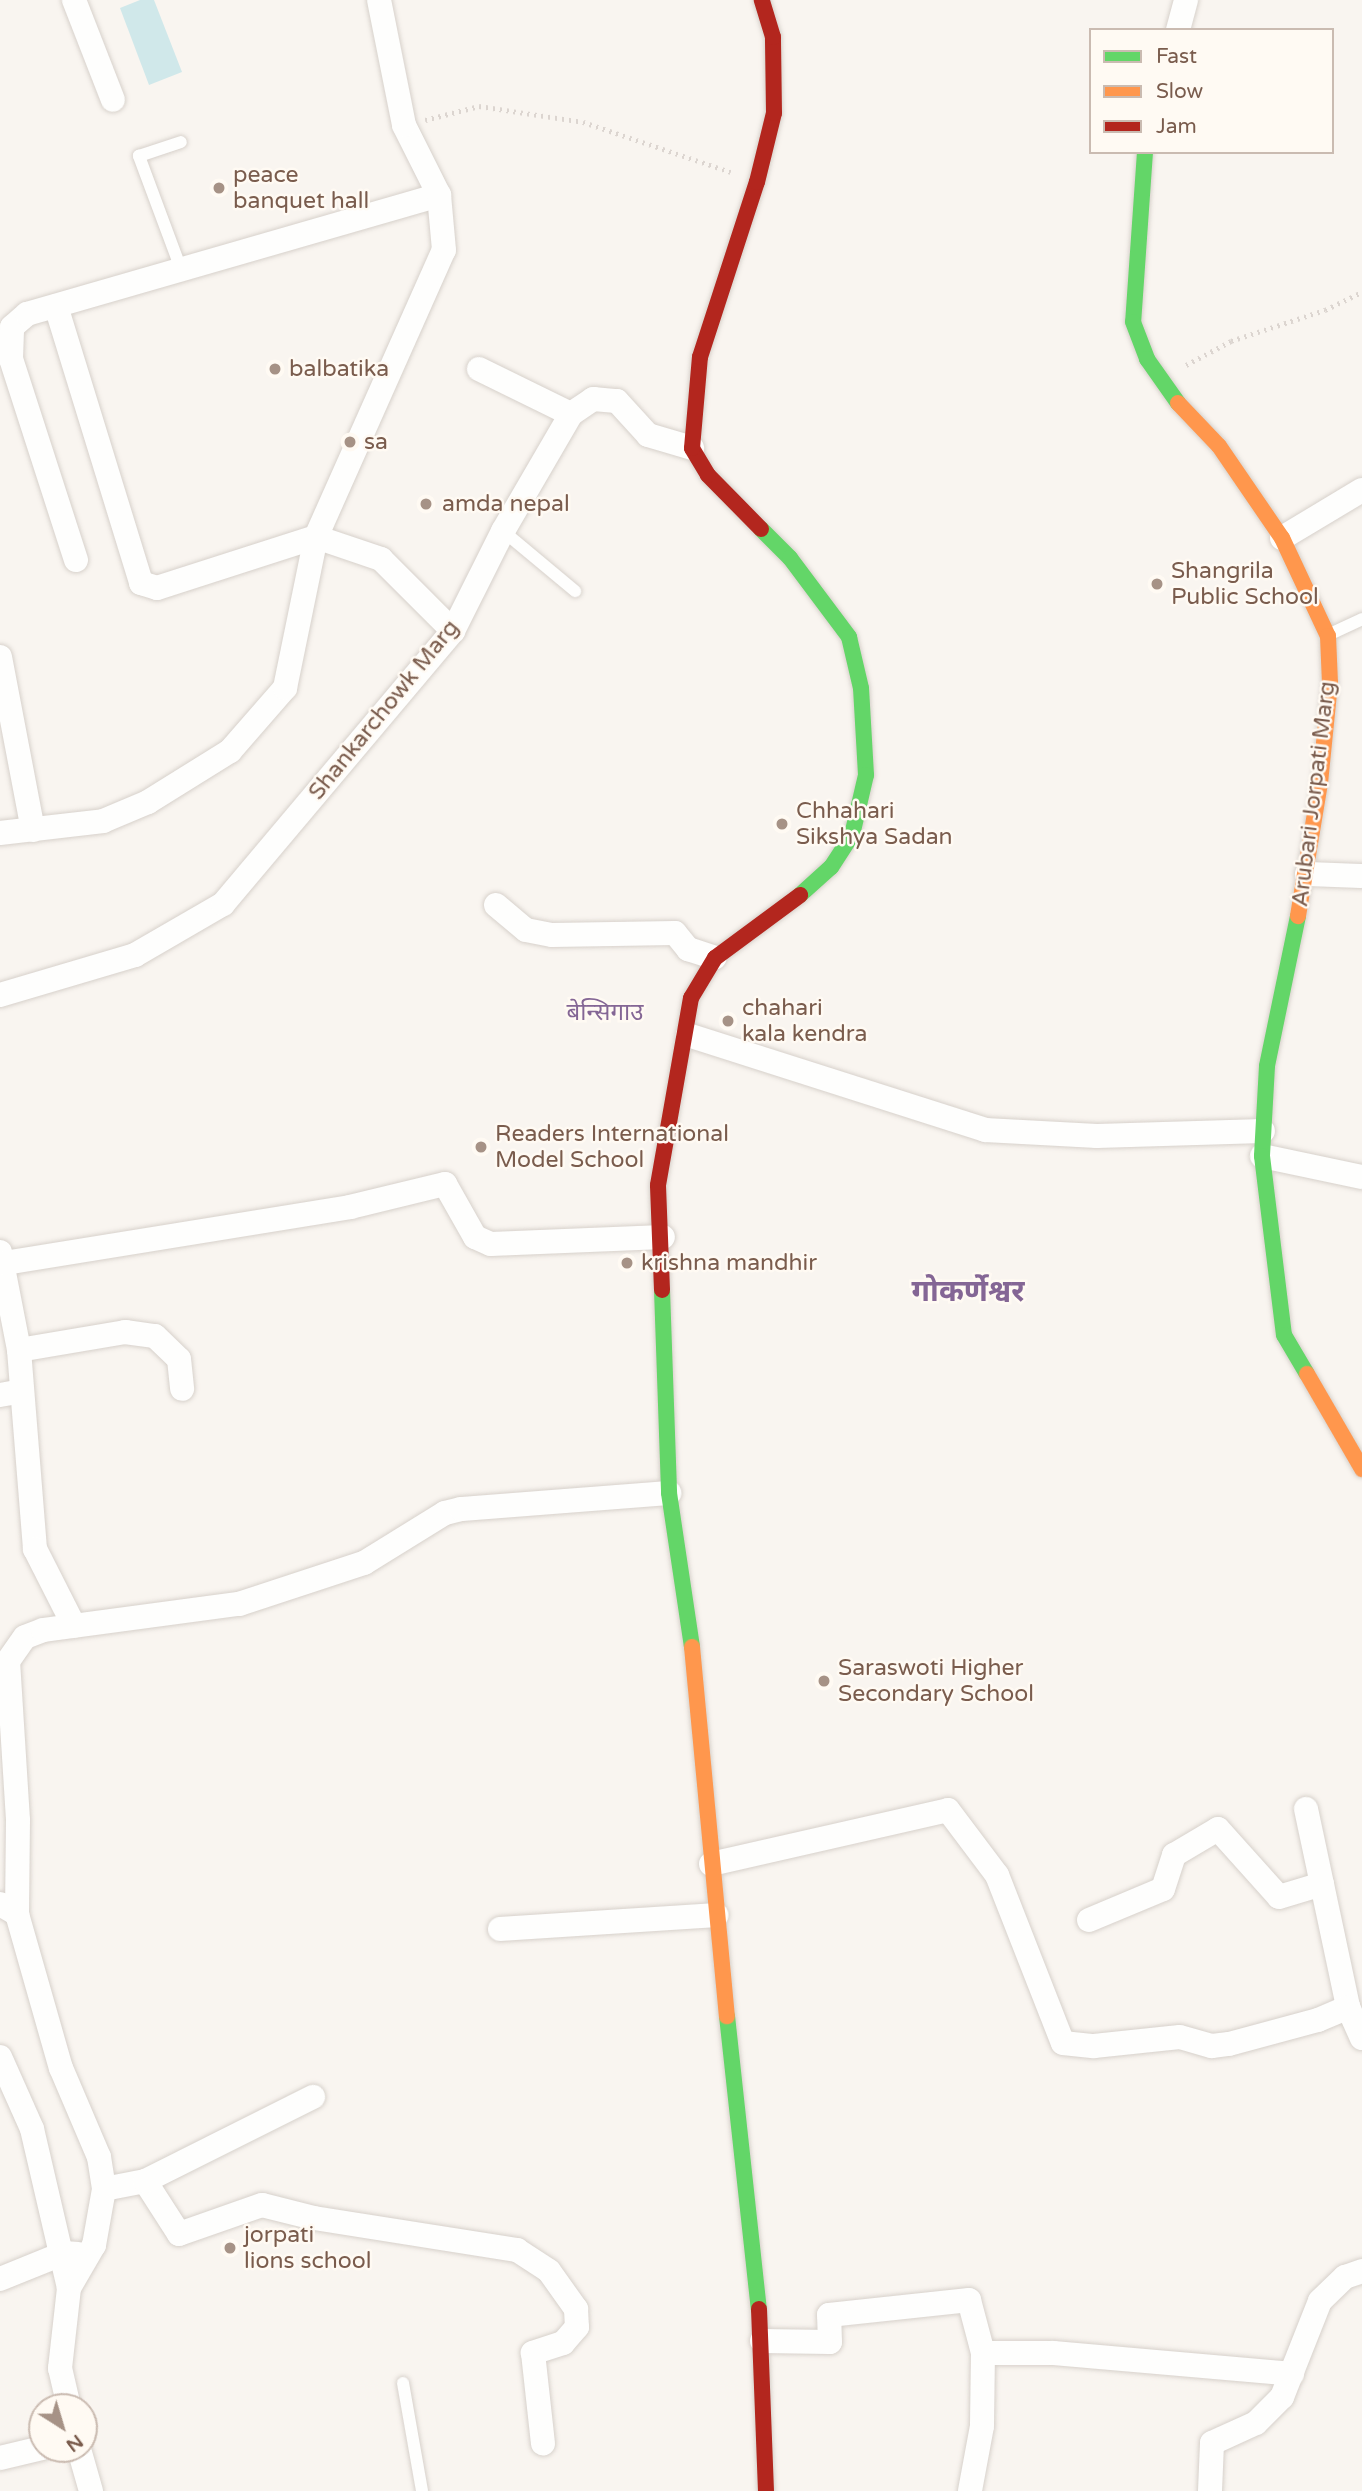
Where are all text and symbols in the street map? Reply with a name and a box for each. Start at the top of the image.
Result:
legend [1089,28,1334,154]
text: Fast [1156,44,1197,69]
text: Slow [1156,79,1203,104]
text: Jam [1156,114,1197,139]
place label: peace banquet hall [233,161,369,215]
marker: peace banquet hall [211,180,227,196]
place label: balbatika [289,355,389,383]
marker: balbatika [267,361,283,377]
place label: sa [364,428,388,456]
marker: sa [342,434,358,450]
place label: amda nepal [442,490,570,518]
marker: amda nepal [416,494,436,514]
place label: Shangrila Public School [1171,557,1319,611]
marker: Shangrila Public School [1149,576,1165,592]
street label: Shankarchowk Marg [303,614,465,806]
street label: Arubari Jorpati Marg [1286,680,1342,908]
place label: Chhahari Sikshya Sadan [796,797,953,851]
marker: Chhahari Sikshya Sadan [774,816,790,832]
place label: chahari kala kendra [742,994,867,1048]
district label: बेन्सिगाउ [567,999,643,1027]
marker: chahari kala kendra [720,1013,736,1029]
place label: Readers International Model School [495,1120,729,1174]
marker: Readers International Model School [473,1139,489,1155]
place label: krishna mandhir [641,1249,817,1277]
marker: krishna mandhir [619,1255,635,1271]
district label: गोकर्णेश्वर [912,1274,1024,1310]
place label: Saraswoti Higher Secondary School [838,1654,1034,1708]
marker: Saraswoti Higher Secondary School [816,1673,832,1689]
place label: jorpati lions school [244,2221,371,2275]
marker: jorpati lions school [222,2240,238,2256]
north arrow [28,2393,98,2463]
text: N [62,2430,87,2457]

